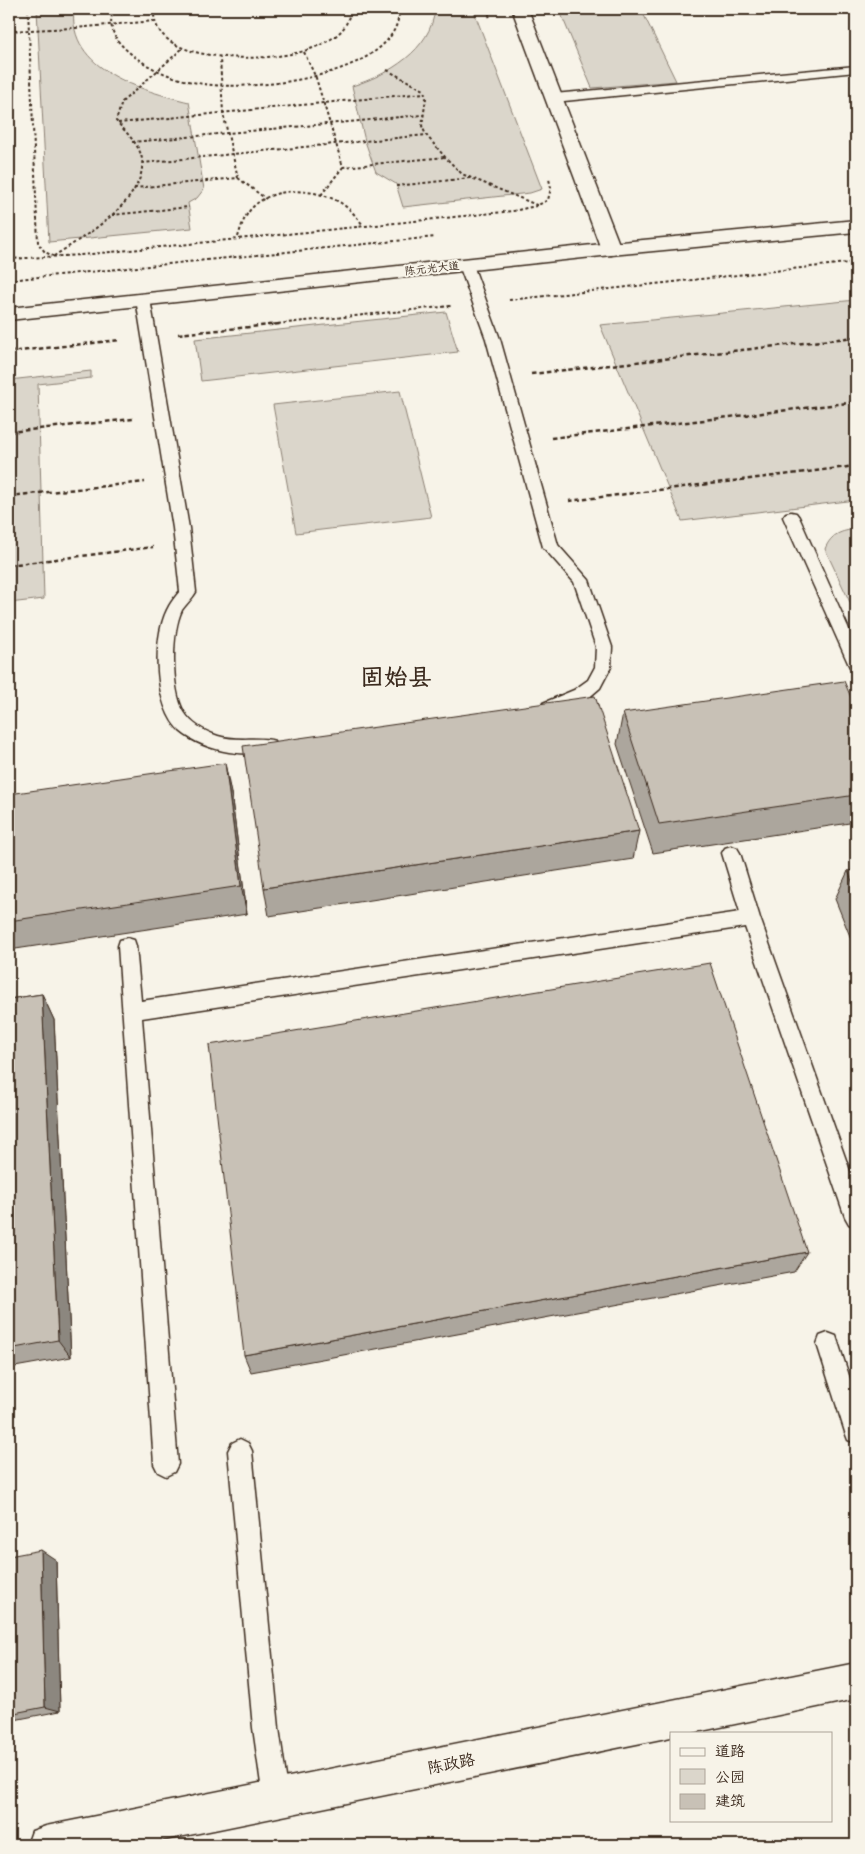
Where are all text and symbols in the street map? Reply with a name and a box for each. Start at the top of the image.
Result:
street label: 陈元光大道 [404,259,460,278]
district label: 固始县 [360,663,432,691]
legend [670,1732,832,1822]
text: 道路 [715,1742,745,1760]
street label: 陈政路 [426,1751,476,1777]
text: 公园 [715,1768,745,1786]
text: 建筑 [715,1792,745,1810]

